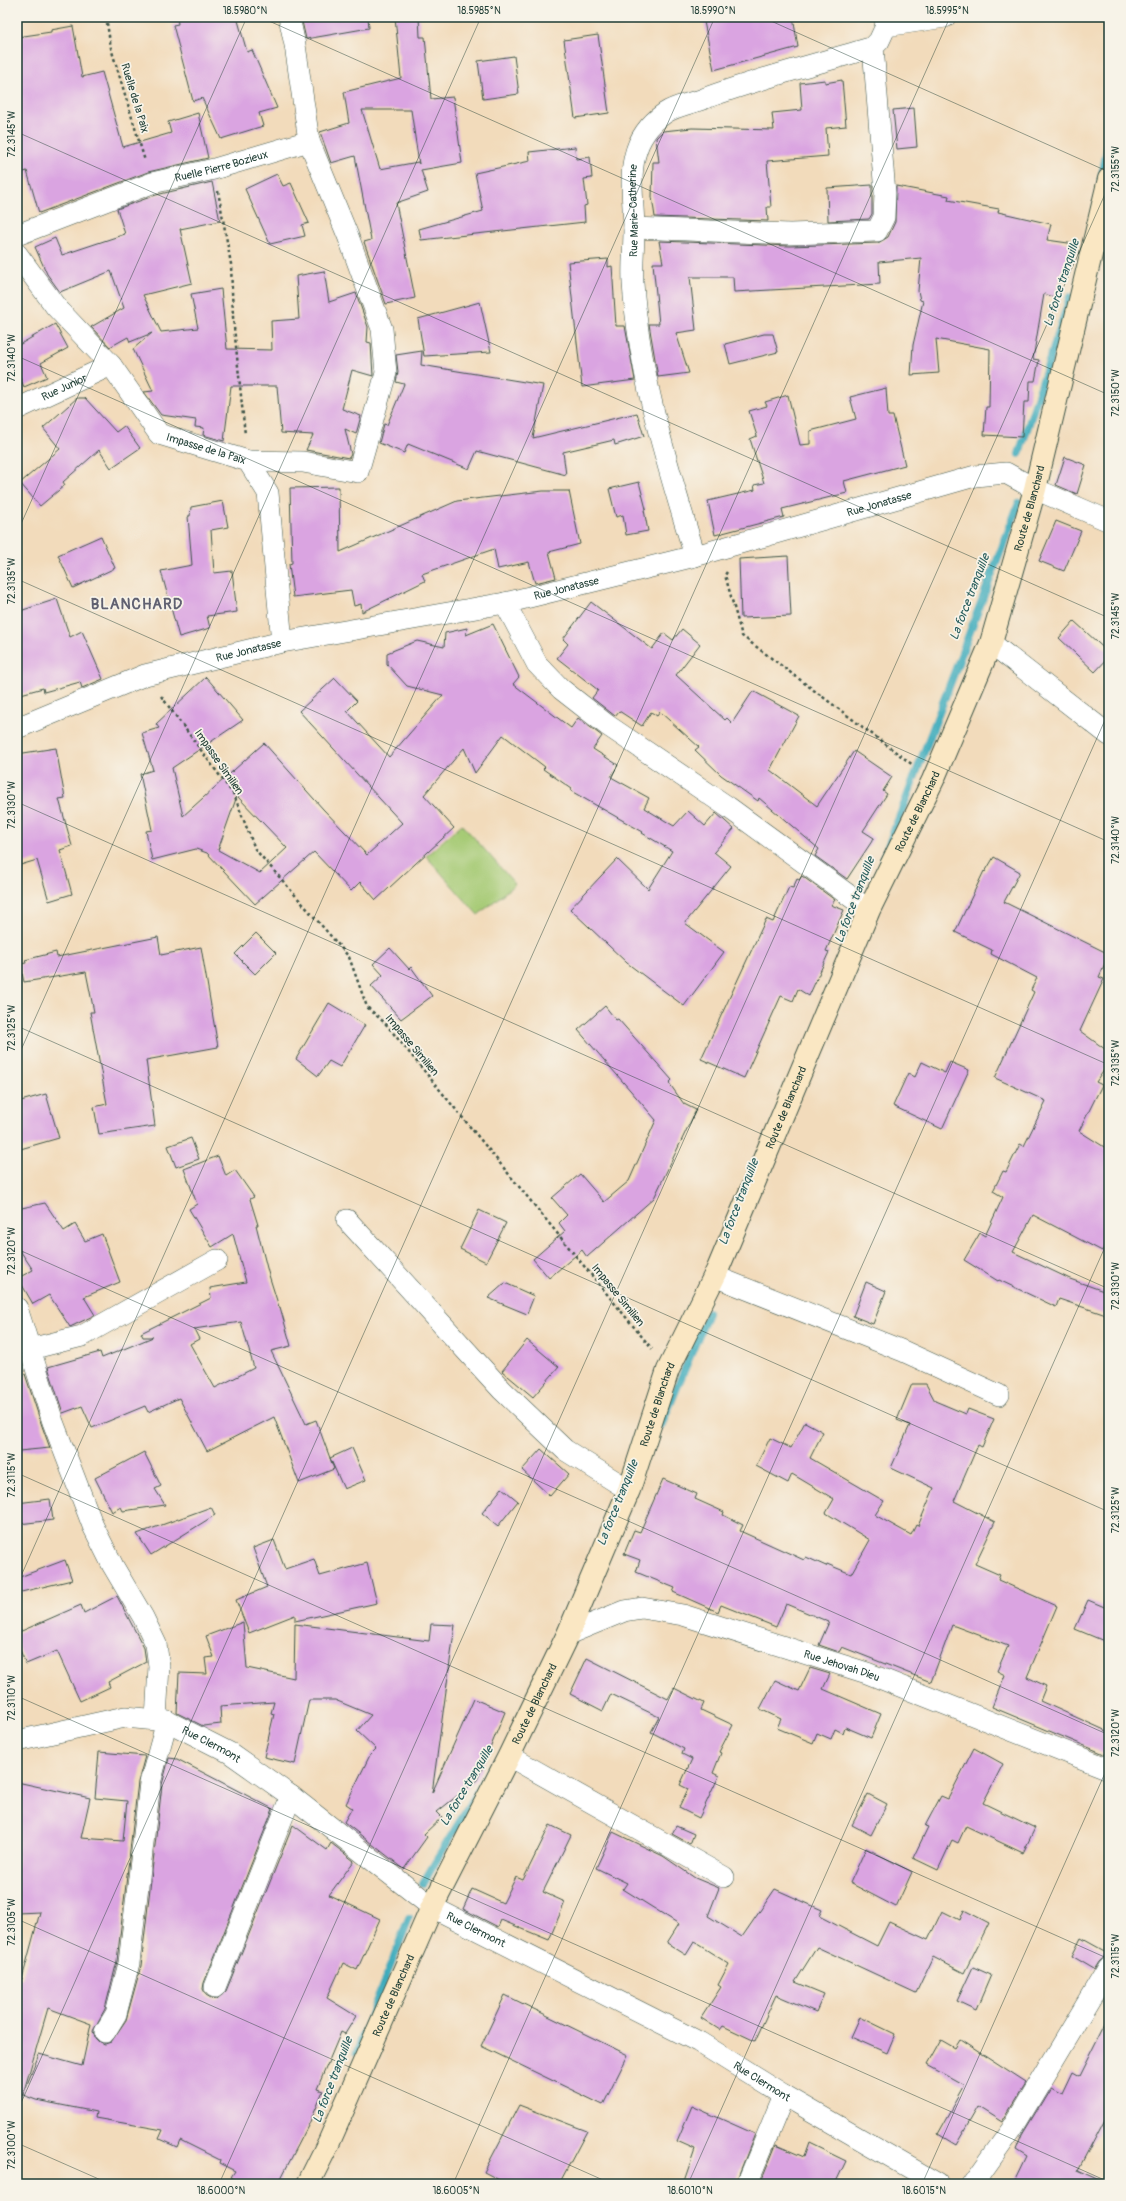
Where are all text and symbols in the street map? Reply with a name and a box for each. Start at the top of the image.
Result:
text: 18.5980°N [223,5,268,17]
text: 18.5985°N [457,5,501,17]
text: 18.5990°N [691,5,736,17]
text: 18.5995°N [925,5,969,17]
street label: Ruelle de la Paix [118,62,152,134]
text: 72.3145°W [6,110,18,157]
text: 72.3155°W [1110,145,1122,192]
street label: Ruelle Pierre Bozieux [173,147,269,184]
street label: Rue Marie-Catherine [625,163,641,257]
water label: La force tranquille [1041,236,1084,329]
text: 72.3140°W [6,333,18,382]
text: 72.3150°W [1110,369,1122,417]
street label: Rue Junior [39,371,89,403]
street label: Impasse de la Paix [165,430,247,466]
street label: Route de Blanchard [1011,464,1047,553]
street label: Rue Jonatasse [845,488,913,519]
water label: La force tranquille [947,551,994,642]
text: 72.3135°W [6,557,18,604]
street label: Rue Jonatasse [532,573,601,602]
text: 72.3145°W [1110,592,1122,639]
district label: BLANCHARD [91,595,183,614]
street label: Rue Jonatasse [215,636,283,664]
street label: Impasse Similien [192,727,246,797]
street label: Route de Blanchard [892,769,942,854]
text: 72.3130°W [6,781,18,829]
text: 72.3140°W [1110,815,1122,864]
water label: La force tranquille [832,854,879,945]
text: 72.3125°W [6,1004,18,1051]
street label: Impasse Similien [382,1011,442,1079]
text: 72.3135°W [1110,1039,1122,1086]
street label: Route de Blanchard [763,1064,809,1151]
water label: La force tranquille [716,1156,763,1247]
text: 72.3120°W [6,1227,18,1275]
street label: Impasse Similien [589,1261,647,1329]
text: 72.3130°W [1110,1262,1122,1310]
street label: Route de Blanchard [637,1360,677,1448]
text: 72.3115°W [6,1452,18,1497]
water label: La force tranquille [594,1457,642,1548]
text: 72.3125°W [1110,1486,1122,1533]
street label: Rue Jehovah Dieu [802,1647,882,1684]
street label: Route de Blanchard [509,1661,559,1746]
text: 72.3110°W [6,1674,18,1721]
text: 72.3120°W [1110,1709,1122,1757]
street label: Rue Clermont [180,1723,244,1765]
water label: La force tranquille [437,1742,497,1829]
text: 72.3105°W [6,1898,18,1946]
street label: Rue Clermont [444,1909,508,1950]
text: 72.3115°W [1110,1933,1122,1978]
street label: Route de Blanchard [370,1952,417,2038]
water label: La force tranquille [310,2034,357,2125]
street label: Rue Clermont [731,2059,793,2104]
text: 72.3100°W [6,2120,18,2170]
text: 18.6000°N [197,2185,246,2197]
text: 18.6005°N [432,2185,480,2197]
text: 18.6010°N [667,2185,713,2197]
text: 18.6015°N [902,2185,946,2197]

